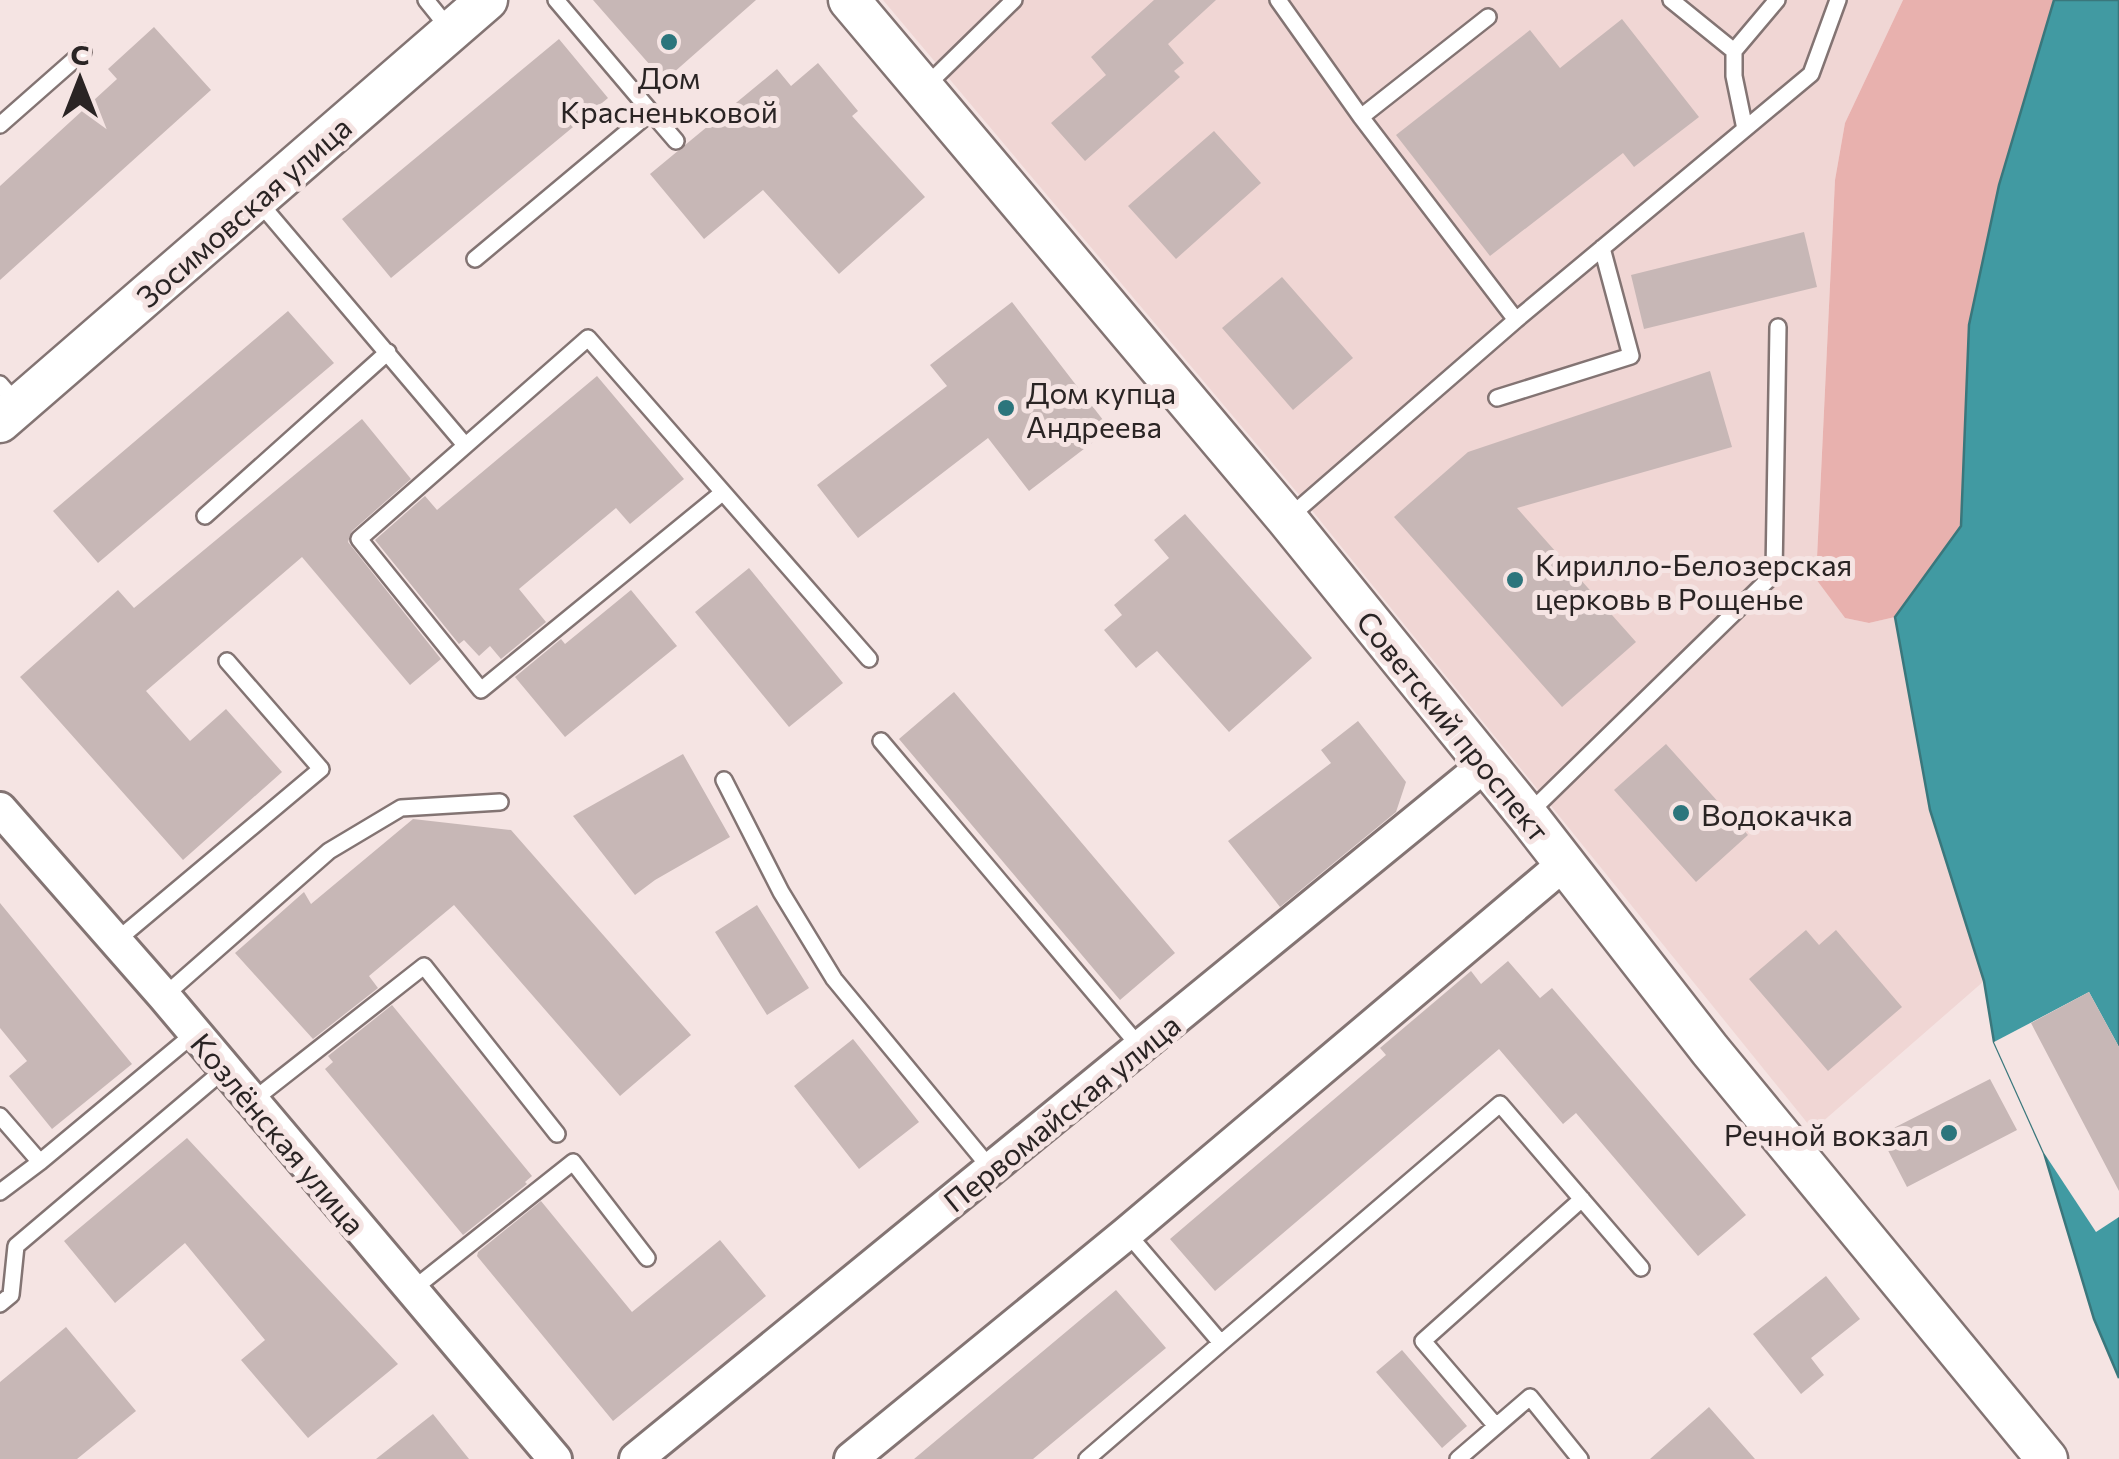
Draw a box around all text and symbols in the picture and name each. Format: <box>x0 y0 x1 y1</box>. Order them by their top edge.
north arrow <box>30 30 130 130</box>
marker: Дом Красненьковой <box>658 31 680 53</box>
text: С <box>70 37 90 71</box>
place label: Дом Красненьковой <box>560 58 778 129</box>
street label: Зосимовская улица <box>128 108 358 314</box>
place label: Дом купца Андреева <box>1026 373 1176 444</box>
marker: Дом купца Андреева <box>995 397 1017 419</box>
place label: Кирилло-Белозерская церковь в Рощенье <box>1535 545 1852 616</box>
marker: Кирилло-Белозерская церковь в Рощенье <box>1504 569 1526 591</box>
street label: Советский проспект <box>1350 602 1558 848</box>
place label: Водокачка <box>1701 795 1853 832</box>
marker: Водокачка <box>1670 802 1692 824</box>
street label: Первомайская улица <box>935 1005 1187 1219</box>
street label: Козлёнская улица <box>184 1025 374 1241</box>
place label: Речной вокзал <box>1724 1115 1929 1152</box>
marker: Речной вокзал <box>1938 1122 1960 1144</box>

